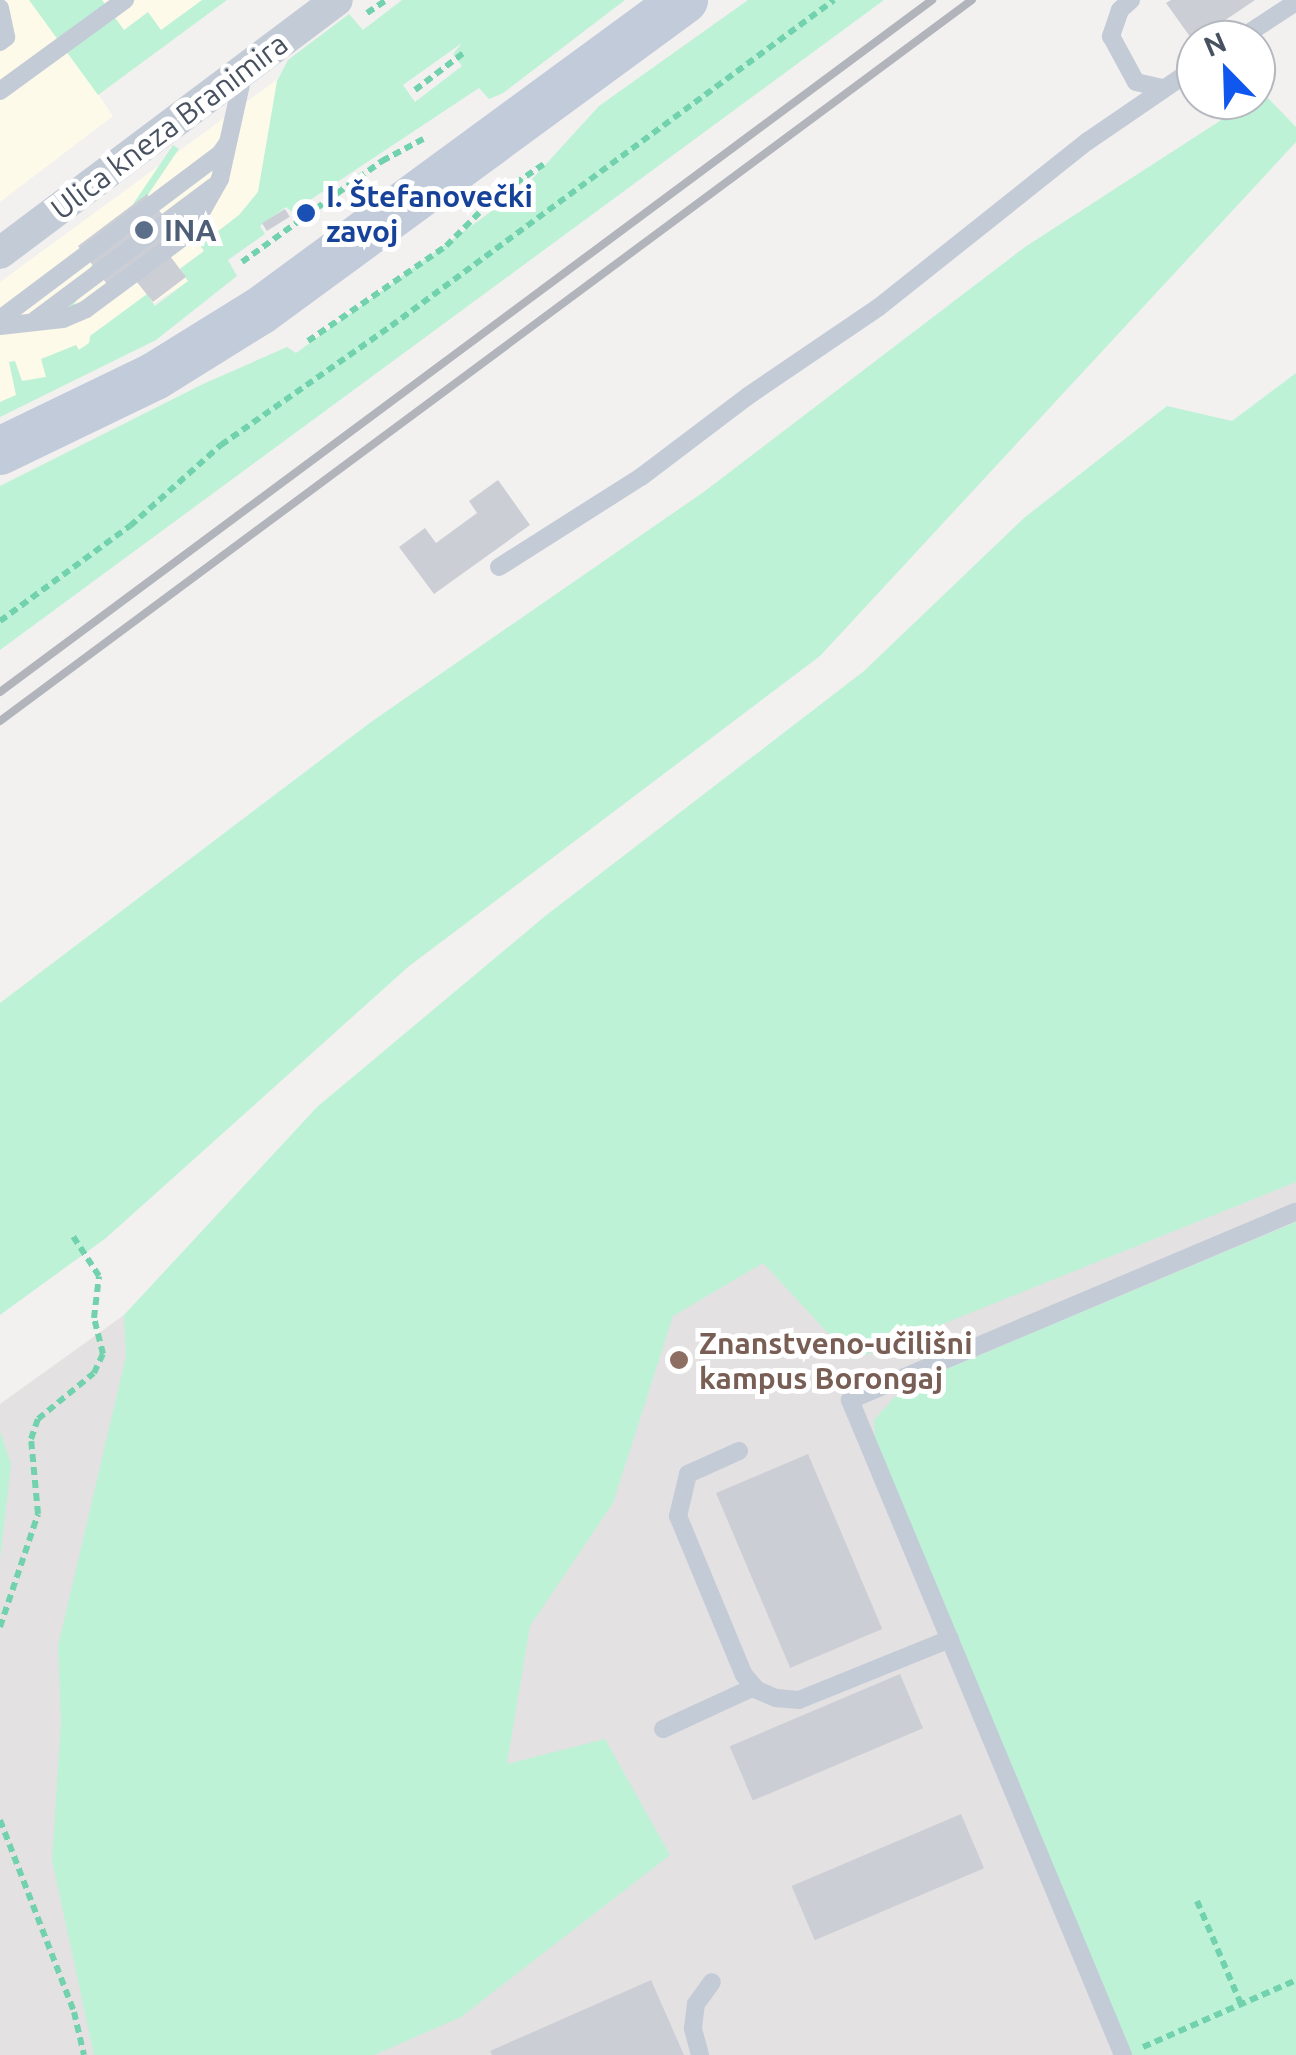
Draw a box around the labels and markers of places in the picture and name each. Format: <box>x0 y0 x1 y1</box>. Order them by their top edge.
place label: I. Štefanovečki zavoj <box>326 178 533 248</box>
marker: I. Štefanovečki zavoj <box>295 202 317 224</box>
place label: INA <box>164 212 216 248</box>
marker: INA <box>133 219 155 241</box>
place label: Znanstveno-učilišni kampus Borongaj <box>699 1325 972 1396</box>
marker: Znanstveno-učilišni kampus Borongaj <box>668 1349 690 1371</box>

